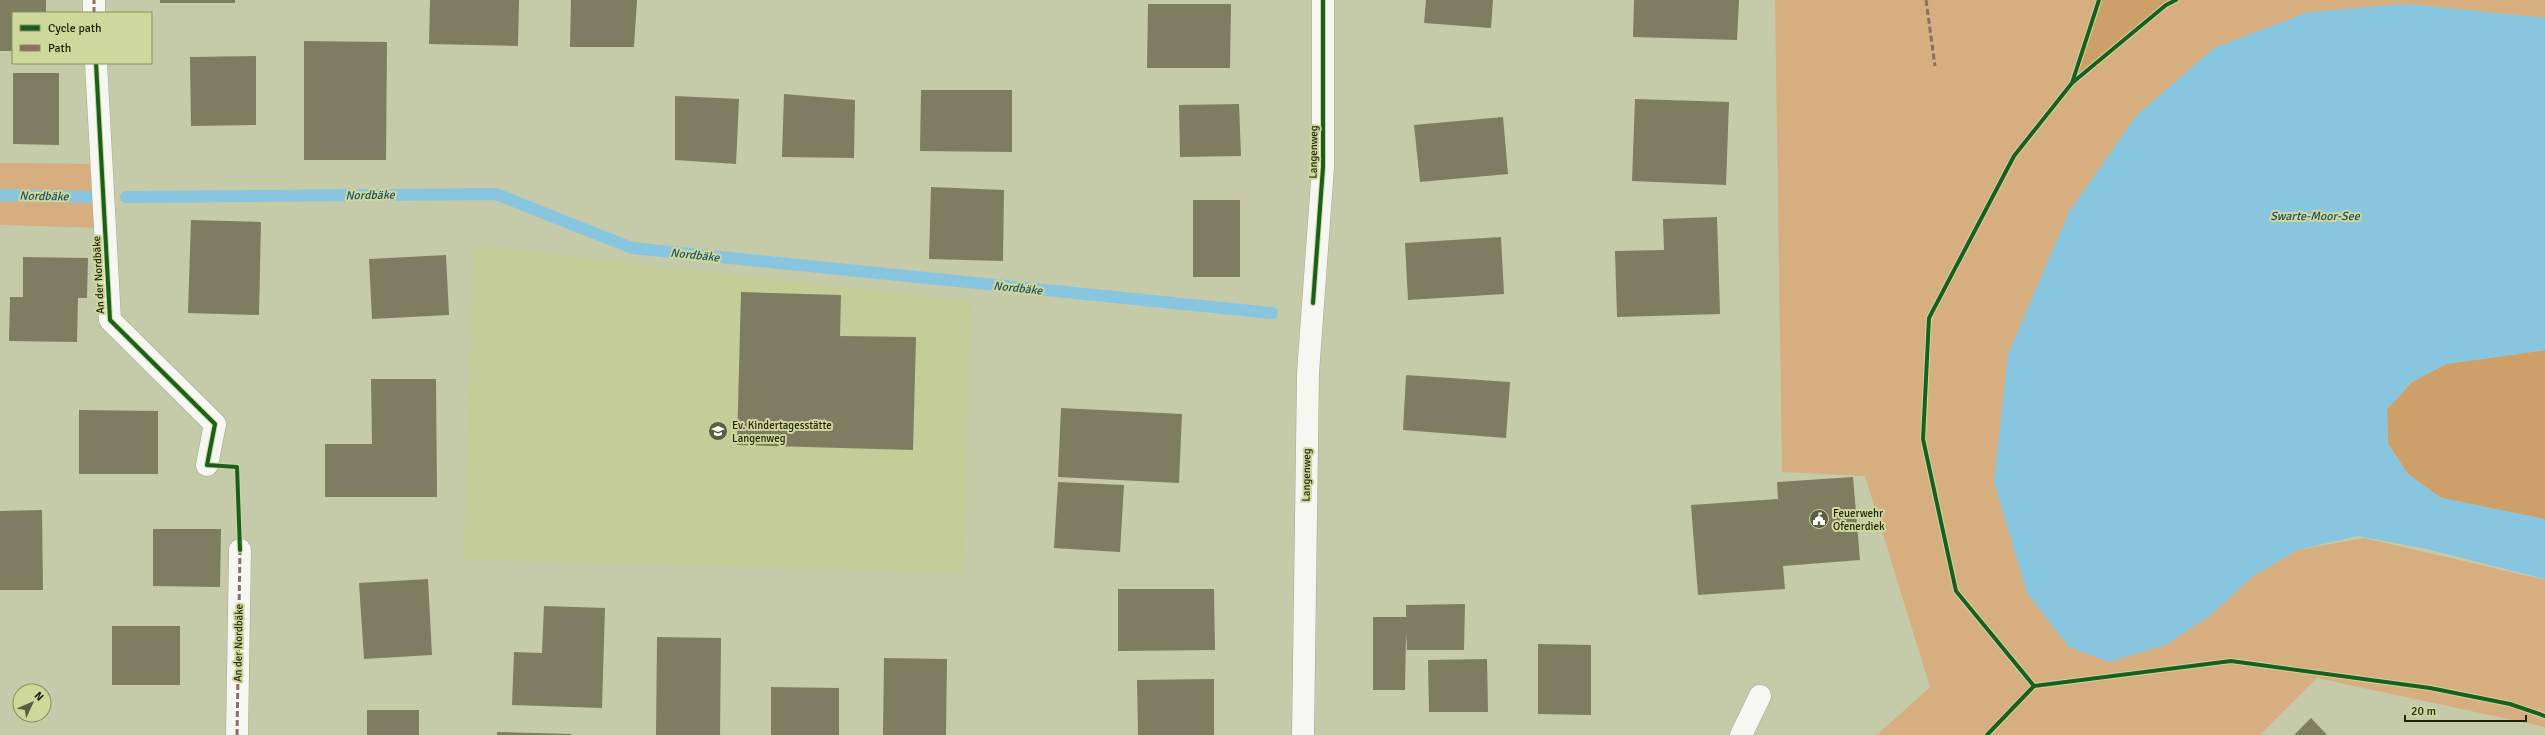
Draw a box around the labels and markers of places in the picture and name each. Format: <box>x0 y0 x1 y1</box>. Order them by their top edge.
place label: Ev. Kindertagesstätte Langenweg <box>732 419 832 445</box>
school or university icon: Ev. Kindertagesstätte Langenweg <box>707 420 729 442</box>
place label: Feuerwehr Ofenerdiek <box>1833 507 1885 533</box>
public building icon: Feuerwehr Ofenerdiek <box>1808 508 1830 530</box>

